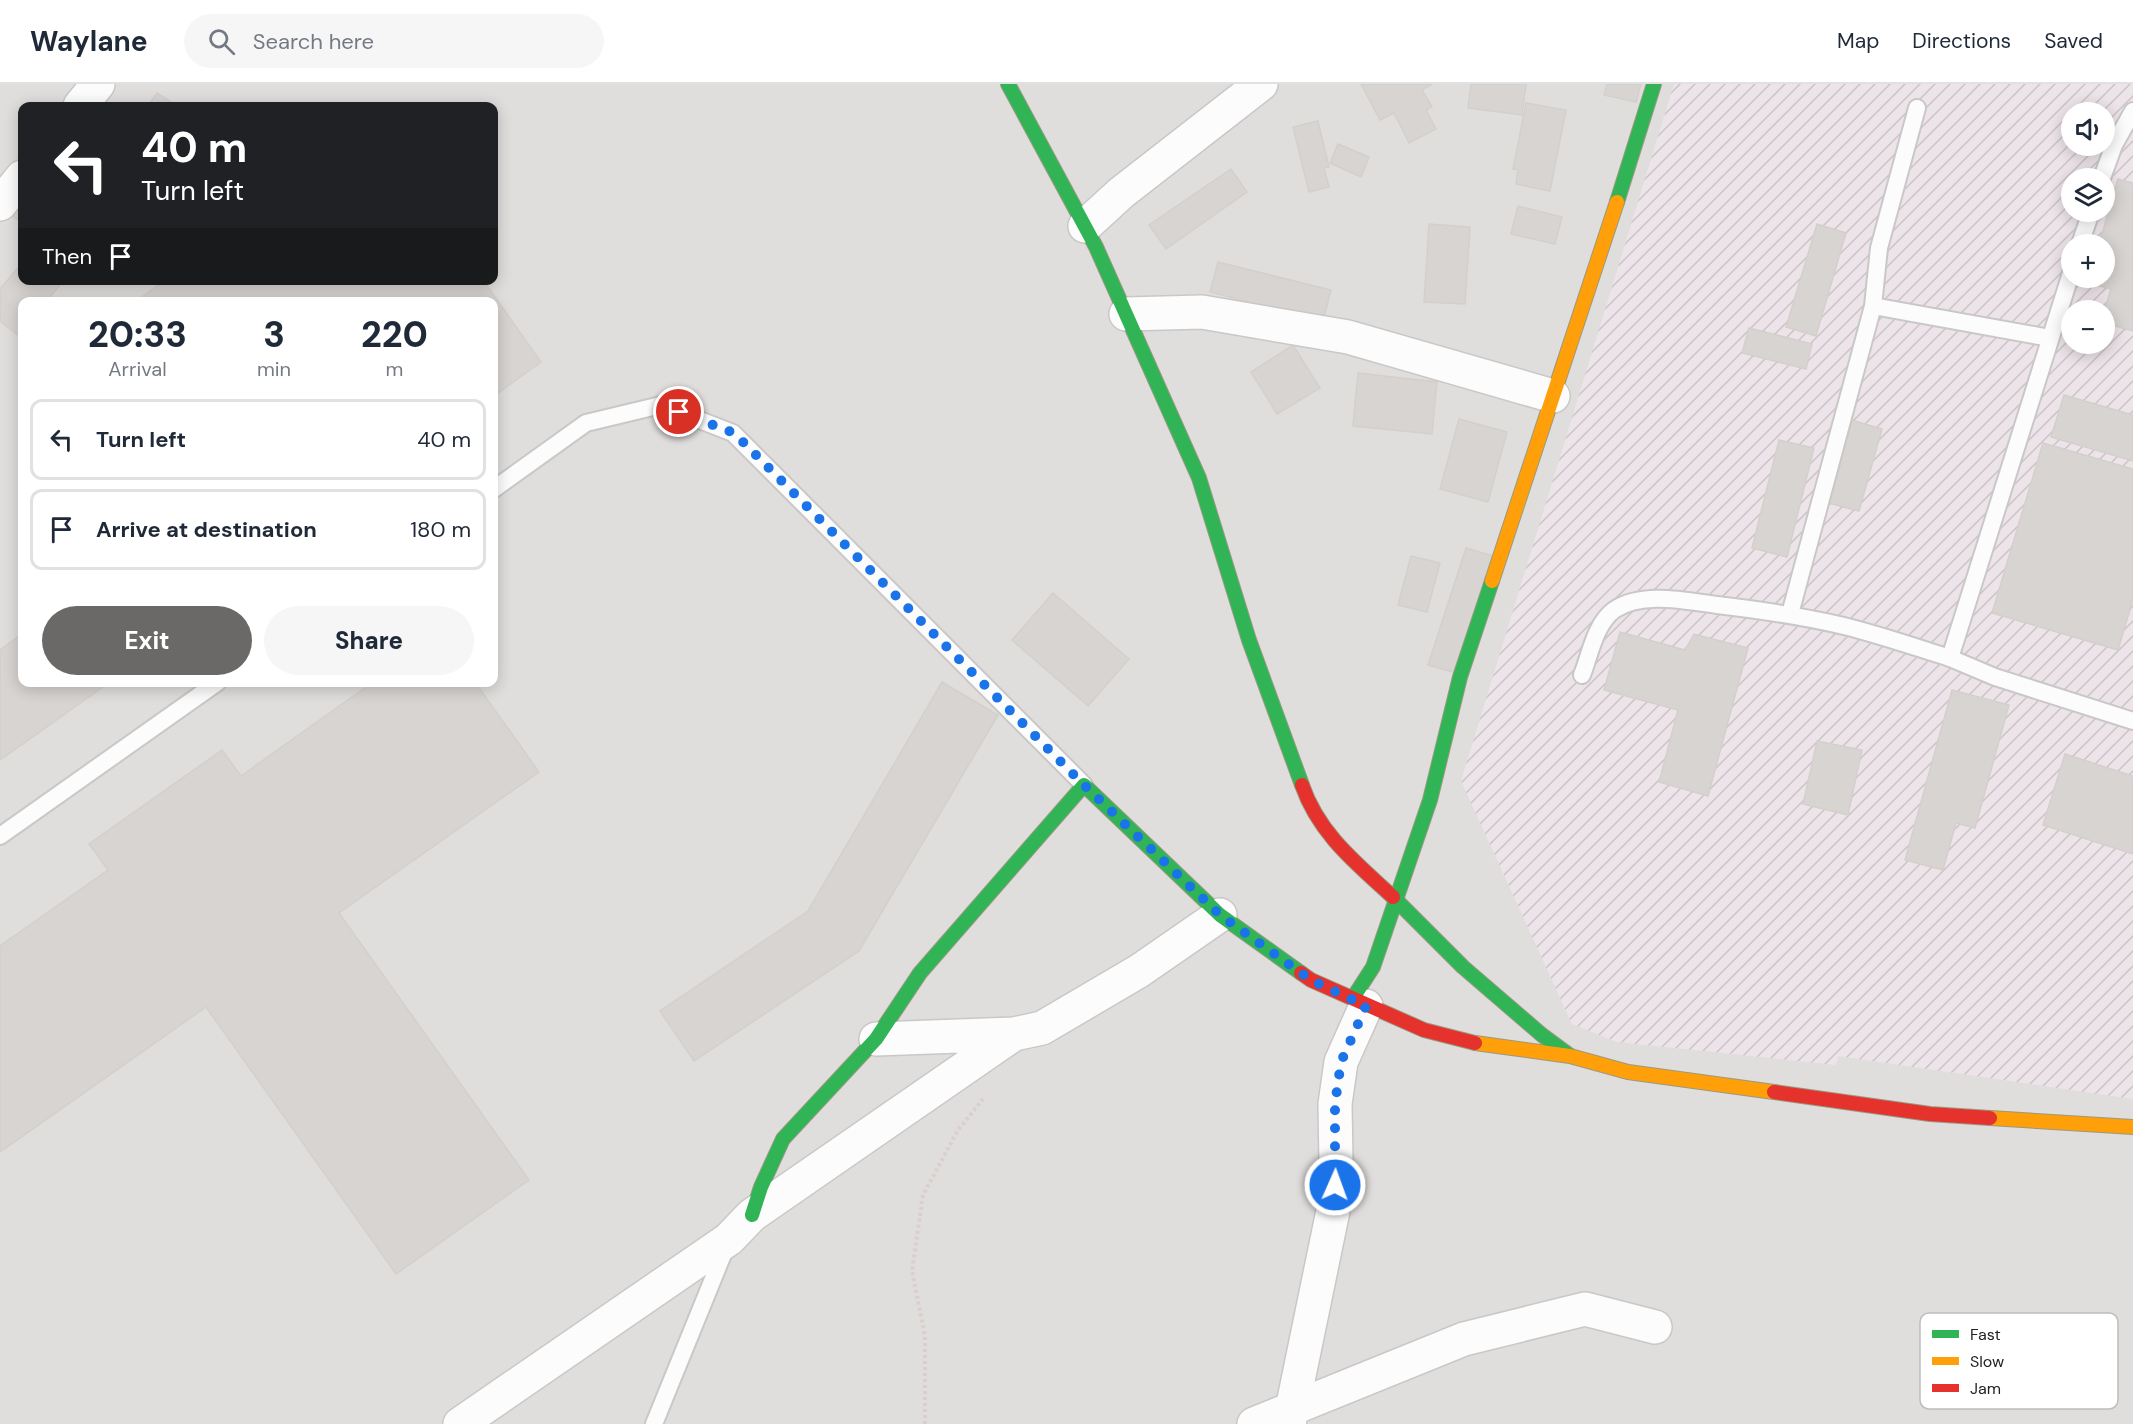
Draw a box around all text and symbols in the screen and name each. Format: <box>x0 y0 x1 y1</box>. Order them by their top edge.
search box <box>184 14 604 68</box>
text: Waylane <box>30 23 148 60</box>
icon: search <box>205 25 238 58</box>
text: Search here <box>253 27 374 56</box>
text: Map <box>1837 27 1879 55</box>
text: Directions <box>1912 27 2011 55</box>
text: Saved <box>2044 27 2103 55</box>
map controls <box>2061 102 2115 354</box>
button: sound <box>2061 102 2115 156</box>
text: 40 m <box>141 120 247 175</box>
icon: left <box>42 126 120 204</box>
button: layers <box>2061 168 2115 222</box>
text: Turn left <box>141 173 244 208</box>
button: + <box>2061 234 2115 288</box>
icon: arrive <box>104 240 137 273</box>
text: Then <box>42 242 92 271</box>
button: − <box>2061 300 2115 354</box>
text: 20:33 <box>88 311 187 358</box>
text: 3 <box>263 311 285 358</box>
text: 220 <box>361 311 428 358</box>
text: Arrival <box>108 356 167 382</box>
text: min <box>257 356 291 382</box>
text: m <box>386 356 403 382</box>
pin <box>653 386 704 437</box>
icon: arrive <box>662 395 695 428</box>
icon: left <box>45 423 78 456</box>
text: Turn left <box>96 425 186 454</box>
text: 40 m <box>417 425 471 454</box>
icon: arrive <box>45 513 78 546</box>
text: Arrive at destination <box>96 515 317 544</box>
text: 180 m <box>410 515 471 544</box>
button: Exit <box>42 606 252 675</box>
button: Share <box>264 606 474 675</box>
position arrow <box>1303 1153 1367 1217</box>
legend <box>1920 1313 2118 1409</box>
text: Fast <box>1970 1324 2001 1345</box>
text: Slow <box>1970 1351 2004 1372</box>
text: Jam <box>1970 1378 2001 1399</box>

